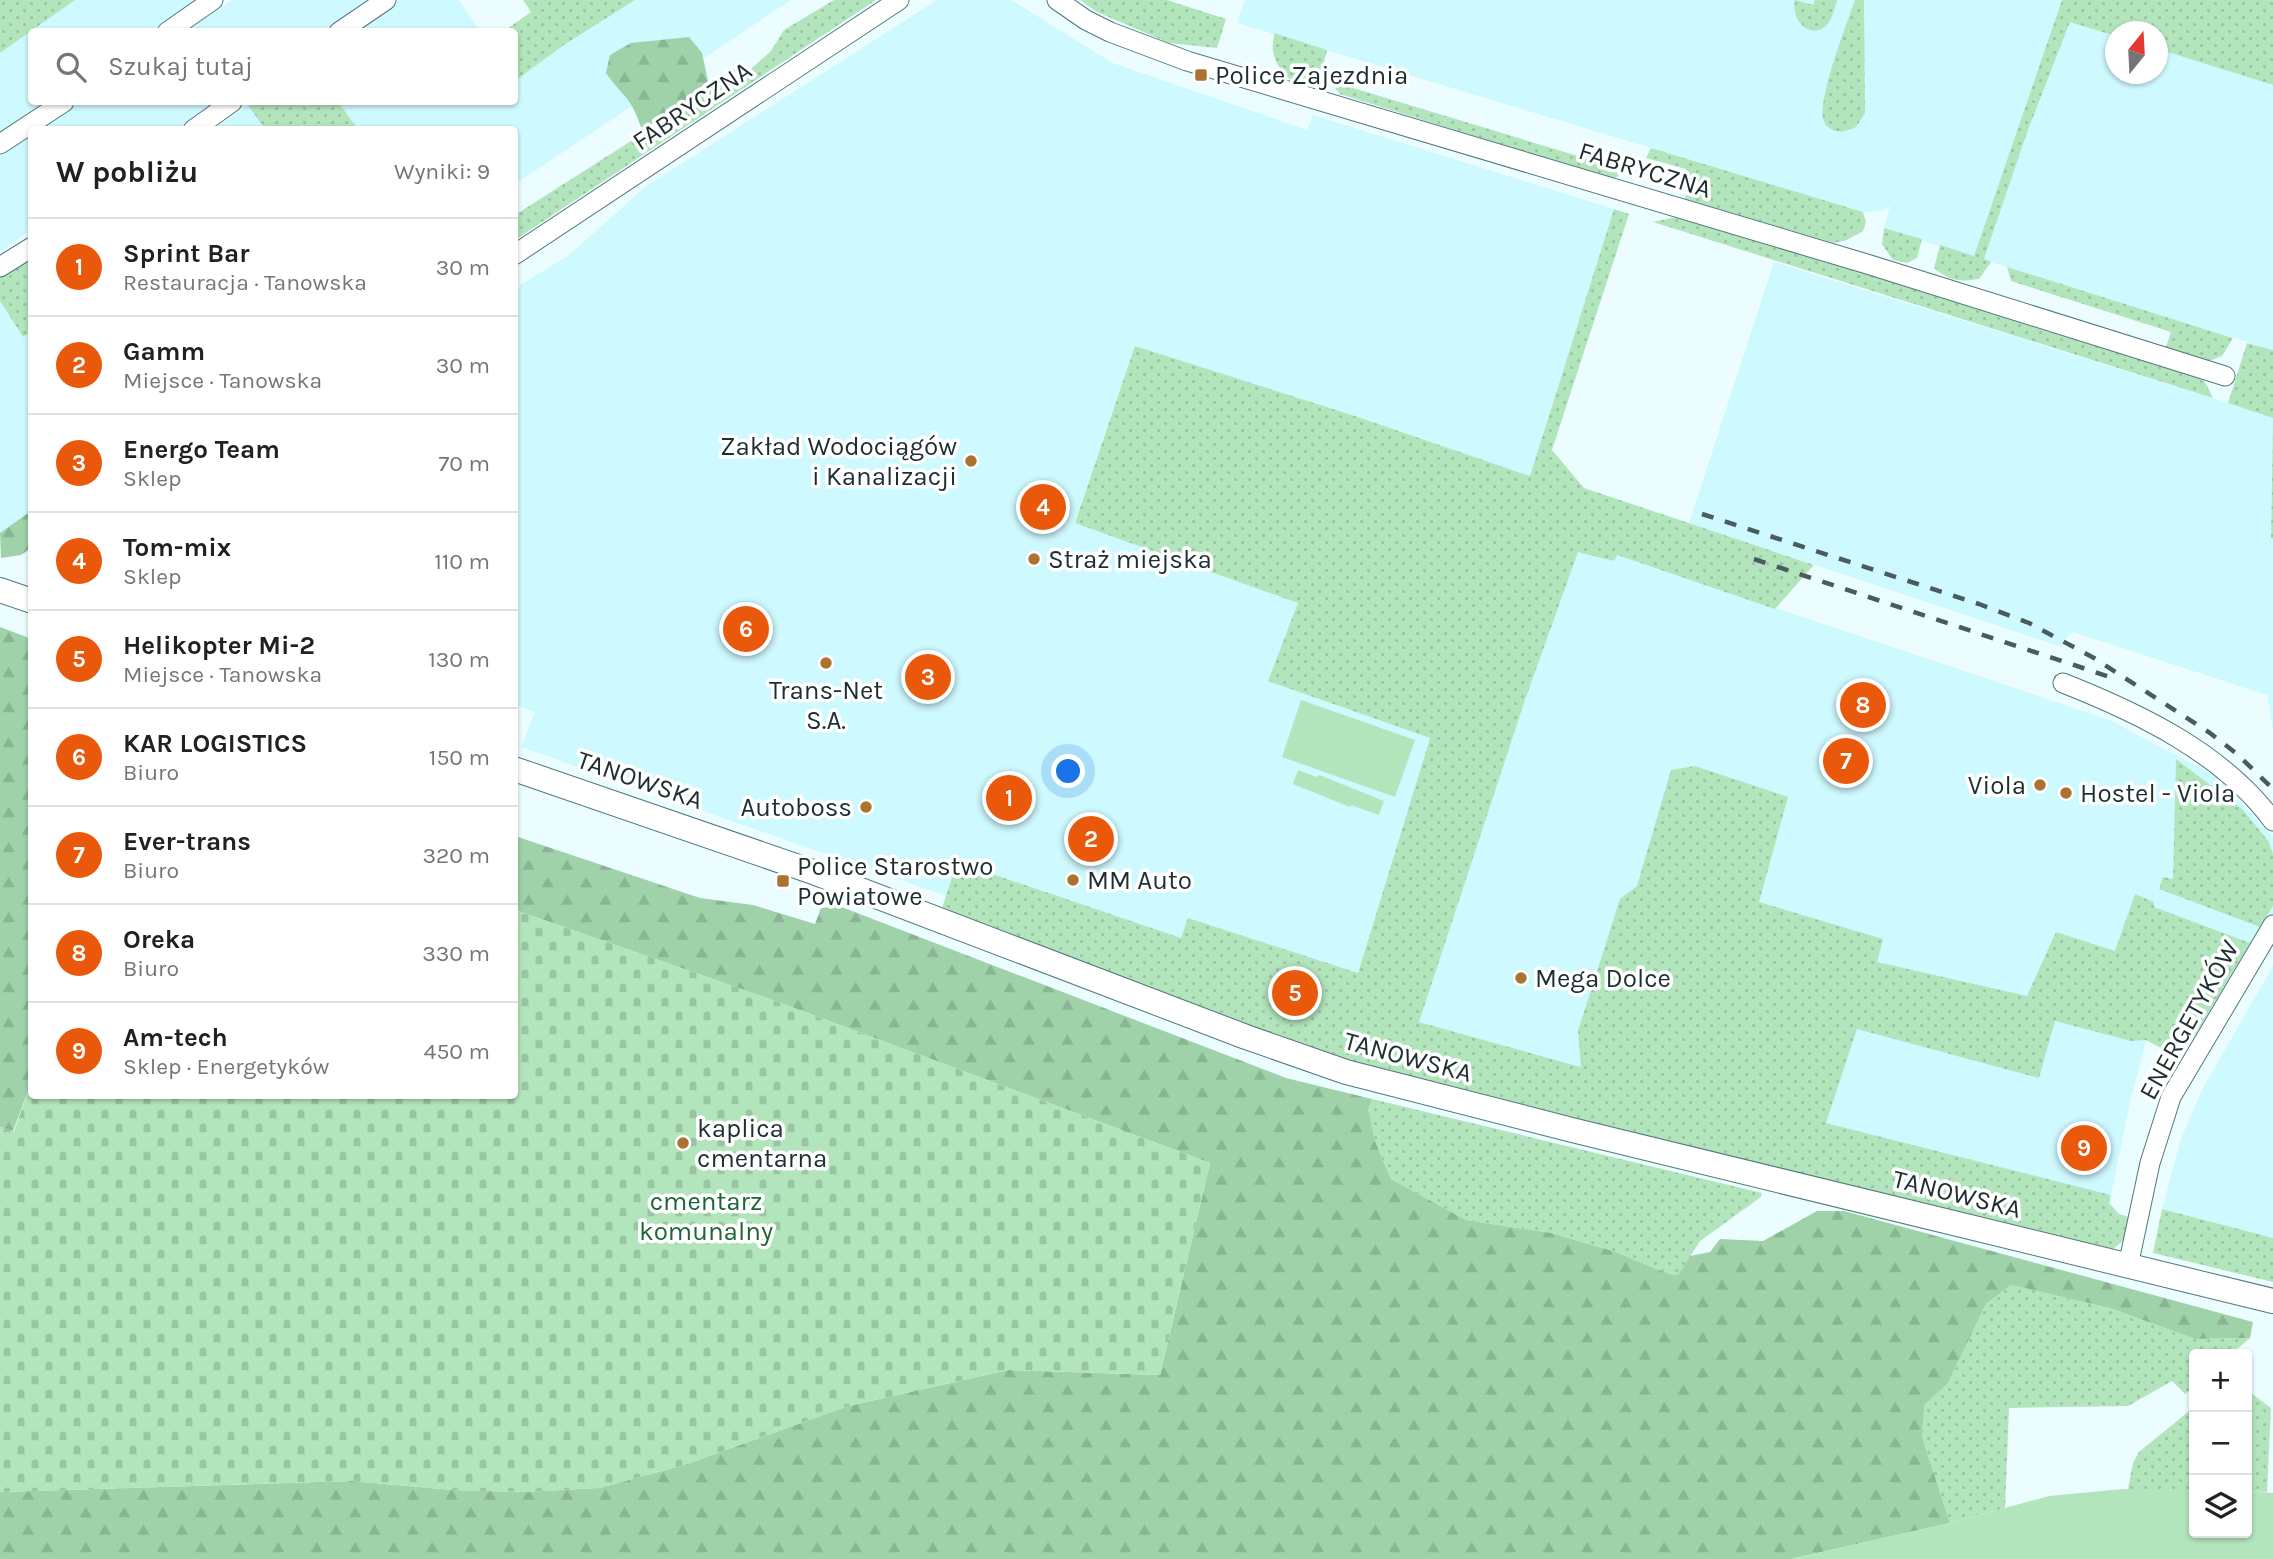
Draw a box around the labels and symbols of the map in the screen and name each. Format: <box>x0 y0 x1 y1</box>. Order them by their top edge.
north arrow <box>2105 21 2168 84</box>
street label: FABRYCZNA <box>627 55 758 157</box>
place label: Police Zajezdnia <box>1215 60 1408 91</box>
marker: Police Zajezdnia <box>1193 67 1209 83</box>
street label: FABRYCZNA <box>1575 135 1715 205</box>
place label: Zakład Wodociągów i Kanalizacji <box>720 431 957 492</box>
marker: Zakład Wodociągów i Kanalizacji <box>963 453 979 469</box>
pin: 4 <box>1020 481 1066 533</box>
place label: Straż miejska <box>1048 544 1212 575</box>
marker: Straż miejska <box>1026 551 1042 567</box>
pin: 6 <box>723 603 769 655</box>
pin: 3 <box>905 651 951 703</box>
marker: Trans-Net S.A. <box>818 655 834 671</box>
place label: Trans-Net S.A. <box>769 675 883 736</box>
pin: 8 <box>1840 679 1886 731</box>
pin: 7 <box>1823 735 1869 787</box>
street label: TANOWSKA <box>573 744 707 816</box>
your location <box>1051 754 1085 788</box>
place label: Viola <box>1968 770 2026 801</box>
pin: 1 <box>986 772 1032 824</box>
marker: Viola <box>2032 777 2048 793</box>
place label: Hostel - Viola <box>2080 778 2235 809</box>
marker: Hostel - Viola <box>2058 785 2074 801</box>
place label: Autoboss <box>740 792 852 823</box>
marker: Autoboss <box>858 799 874 815</box>
pin: 2 <box>1068 813 1114 865</box>
place label: Police Starostwo Powiatowe <box>797 851 993 912</box>
place label: MM Auto <box>1087 865 1192 896</box>
marker: MM Auto <box>1065 872 1081 888</box>
marker: Police Starostwo Powiatowe <box>775 873 791 889</box>
street label: ENERGETYKÓW <box>2132 934 2246 1105</box>
place label: Mega Dolce <box>1535 963 1671 994</box>
pin: 5 <box>1272 967 1318 1019</box>
marker: Mega Dolce <box>1513 970 1529 986</box>
street label: TANOWSKA <box>1341 1025 1475 1089</box>
place label: kaplica cmentarna <box>697 1113 827 1174</box>
pin: 9 <box>2061 1122 2107 1174</box>
marker: kaplica cmentarna <box>675 1135 691 1151</box>
street label: TANOWSKA <box>1890 1163 2024 1225</box>
park label: cmentarz komunalny <box>639 1186 773 1247</box>

